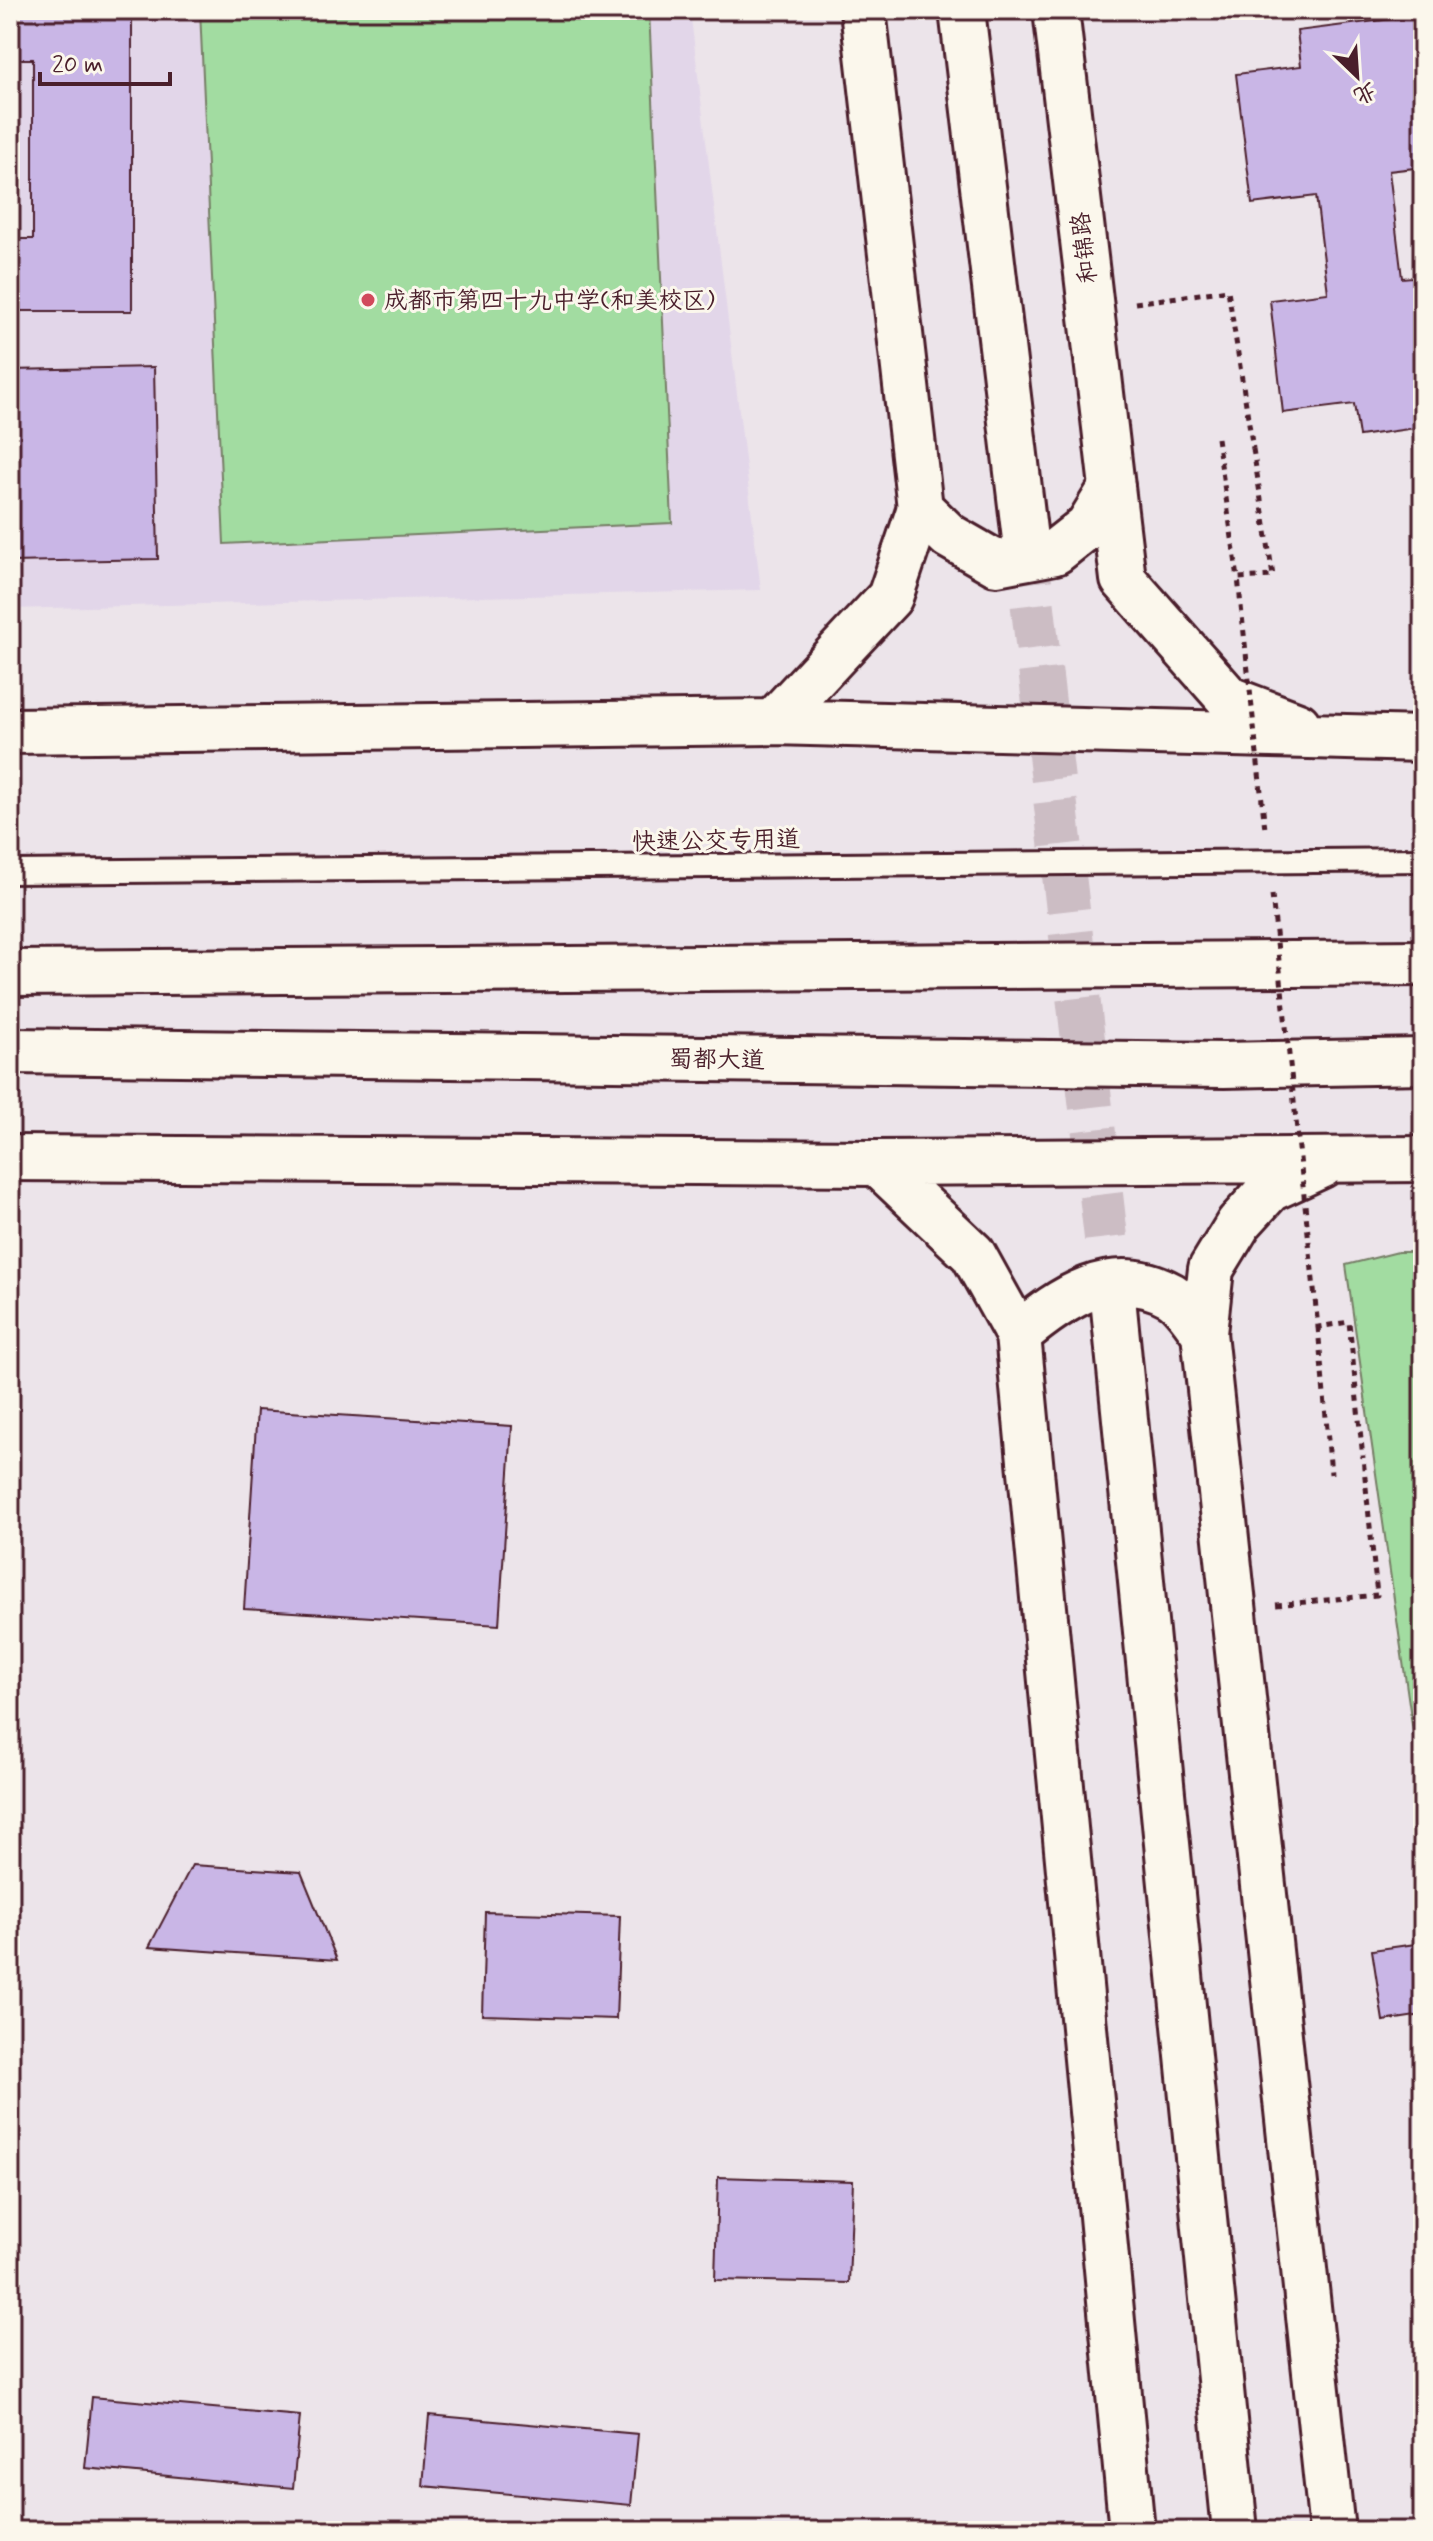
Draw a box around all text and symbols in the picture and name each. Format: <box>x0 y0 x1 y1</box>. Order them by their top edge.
scale bar <box>40 36 170 86</box>
north arrow <box>1317 36 1397 116</box>
text: 20 m <box>52 50 103 81</box>
text: 北 <box>1349 75 1381 110</box>
street label: 和锦路 <box>1066 210 1105 285</box>
place label: 成都市第四十九中学(和美校区) <box>384 286 715 317</box>
marker: 成都市第四十九中学(和美校区) <box>359 291 377 309</box>
street label: 快速公交专用道 <box>632 825 800 858</box>
street label: 蜀都大道 <box>669 1044 765 1077</box>

